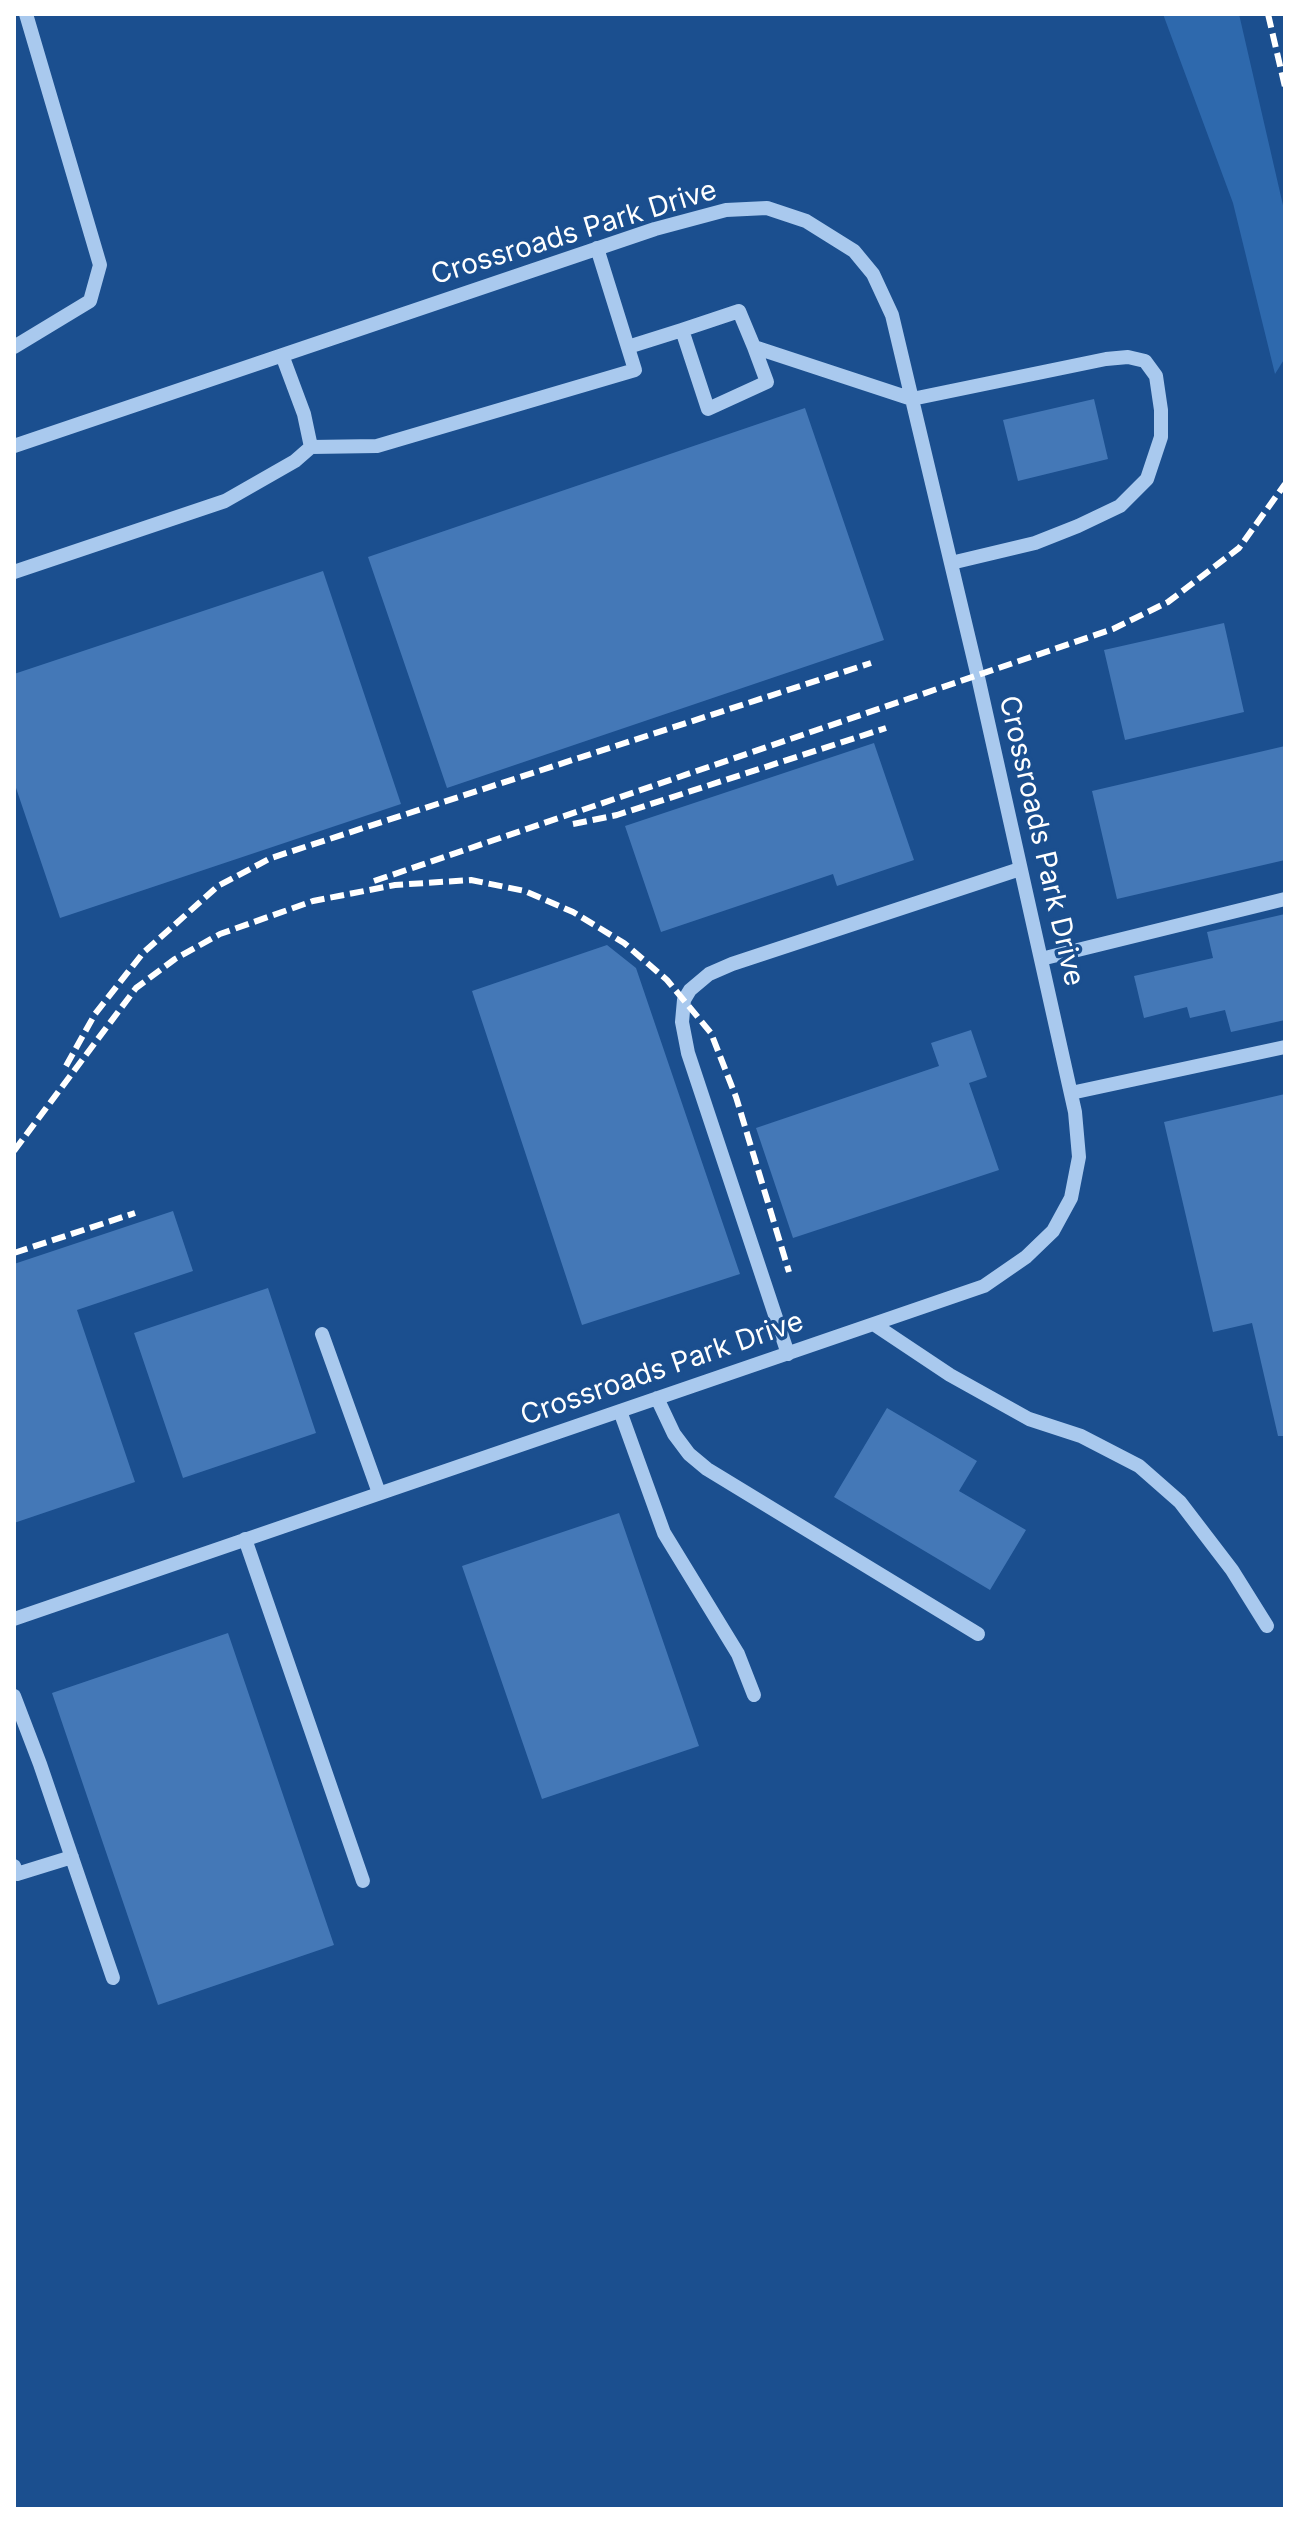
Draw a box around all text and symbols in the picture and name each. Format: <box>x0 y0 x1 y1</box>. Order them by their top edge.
street label: Crossroads Park Drive <box>427 174 721 292</box>
street label: Crossroads Park Drive <box>991 693 1091 989</box>
street label: Crossroads Park Drive <box>516 1305 808 1433</box>

